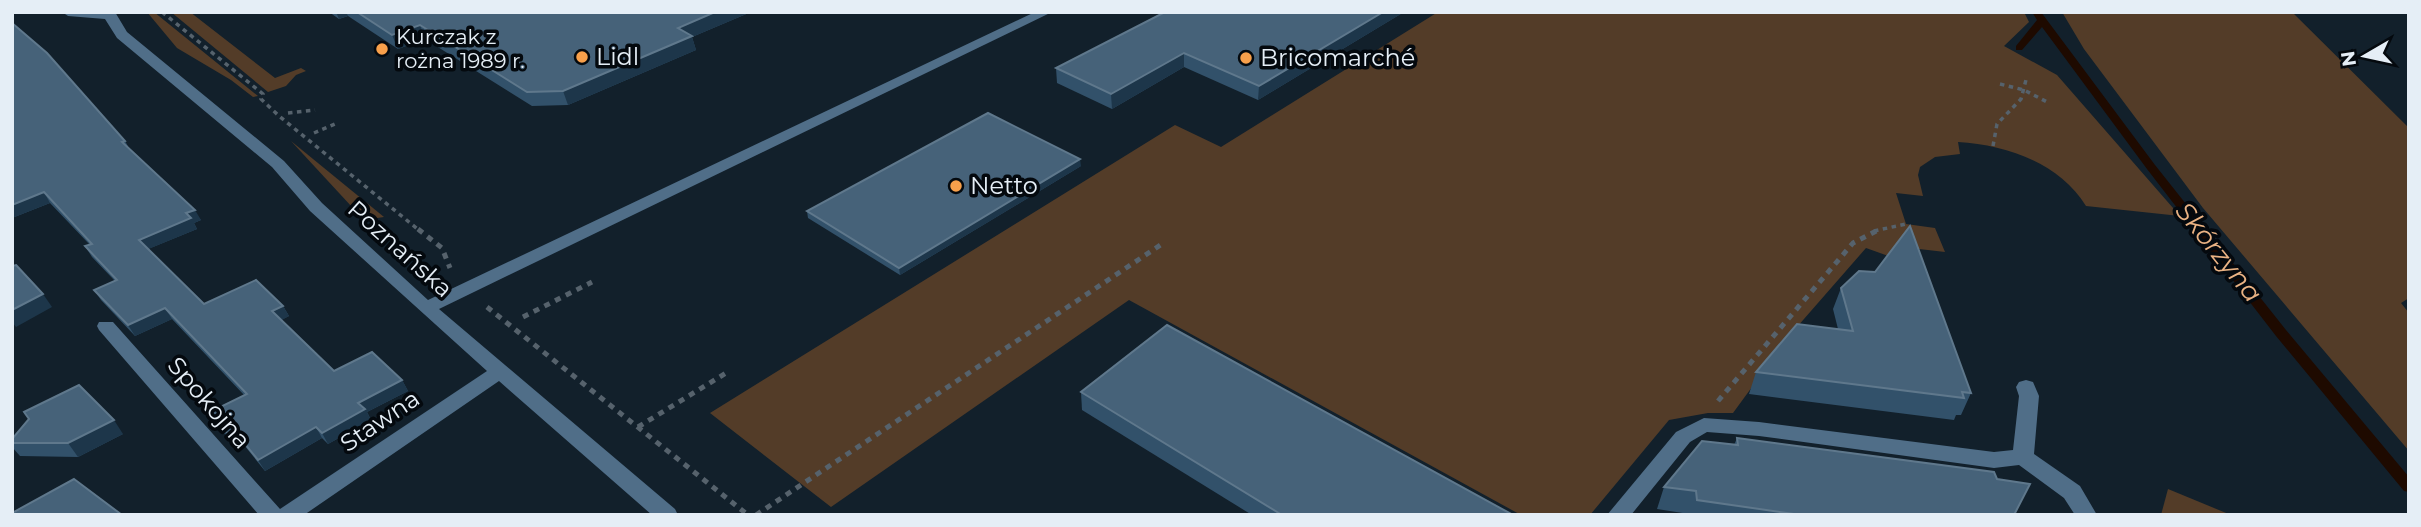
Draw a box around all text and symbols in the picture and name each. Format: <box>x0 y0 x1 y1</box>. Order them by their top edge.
north arrow <box>2330 21 2400 91</box>
place label: Kurczak z rożna 1989 r. <box>396 24 525 73</box>
marker: Kurczak z rożna 1989 r. <box>374 41 390 57</box>
place label: Lidl <box>596 42 639 71</box>
place label: Bricomarché <box>1260 43 1415 72</box>
marker: Lidl <box>574 49 590 65</box>
text: N <box>2336 49 2361 68</box>
marker: Bricomarché <box>1238 50 1254 66</box>
place label: Netto <box>970 171 1038 200</box>
marker: Netto <box>948 178 964 194</box>
street label: Poznańska <box>342 194 459 303</box>
water label: Skórzyna <box>2169 195 2269 309</box>
street label: Spokojna <box>162 351 257 454</box>
street label: Stawna <box>335 384 425 458</box>

